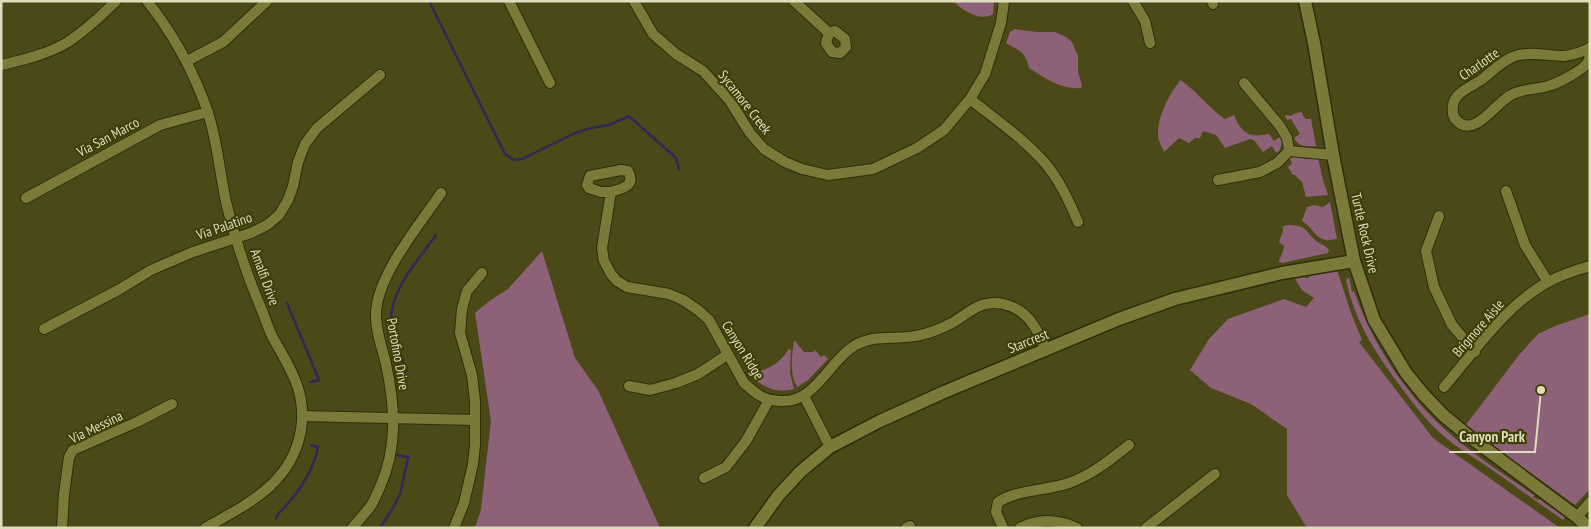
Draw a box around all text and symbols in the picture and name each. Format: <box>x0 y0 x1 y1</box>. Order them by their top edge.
street label: Charlotte <box>1456 44 1503 84</box>
street label: Sycamore Creek <box>714 66 776 138</box>
street label: Via San Marco <box>73 113 142 161</box>
street label: Turtle Rock Drive <box>1347 191 1383 275</box>
street label: Via Palatino <box>193 208 254 244</box>
street label: Amalfi Drive <box>246 246 284 308</box>
street label: Brigmore Aisle <box>1448 295 1508 360</box>
street label: Portofino Drive <box>383 317 413 392</box>
street label: Canyon Ridge <box>718 317 768 383</box>
street label: Starcrest <box>1005 325 1051 357</box>
street label: Via Messina <box>66 406 126 448</box>
callout: Canyon Park <box>1449 422 1535 452</box>
text: Canyon Park <box>1459 427 1526 446</box>

